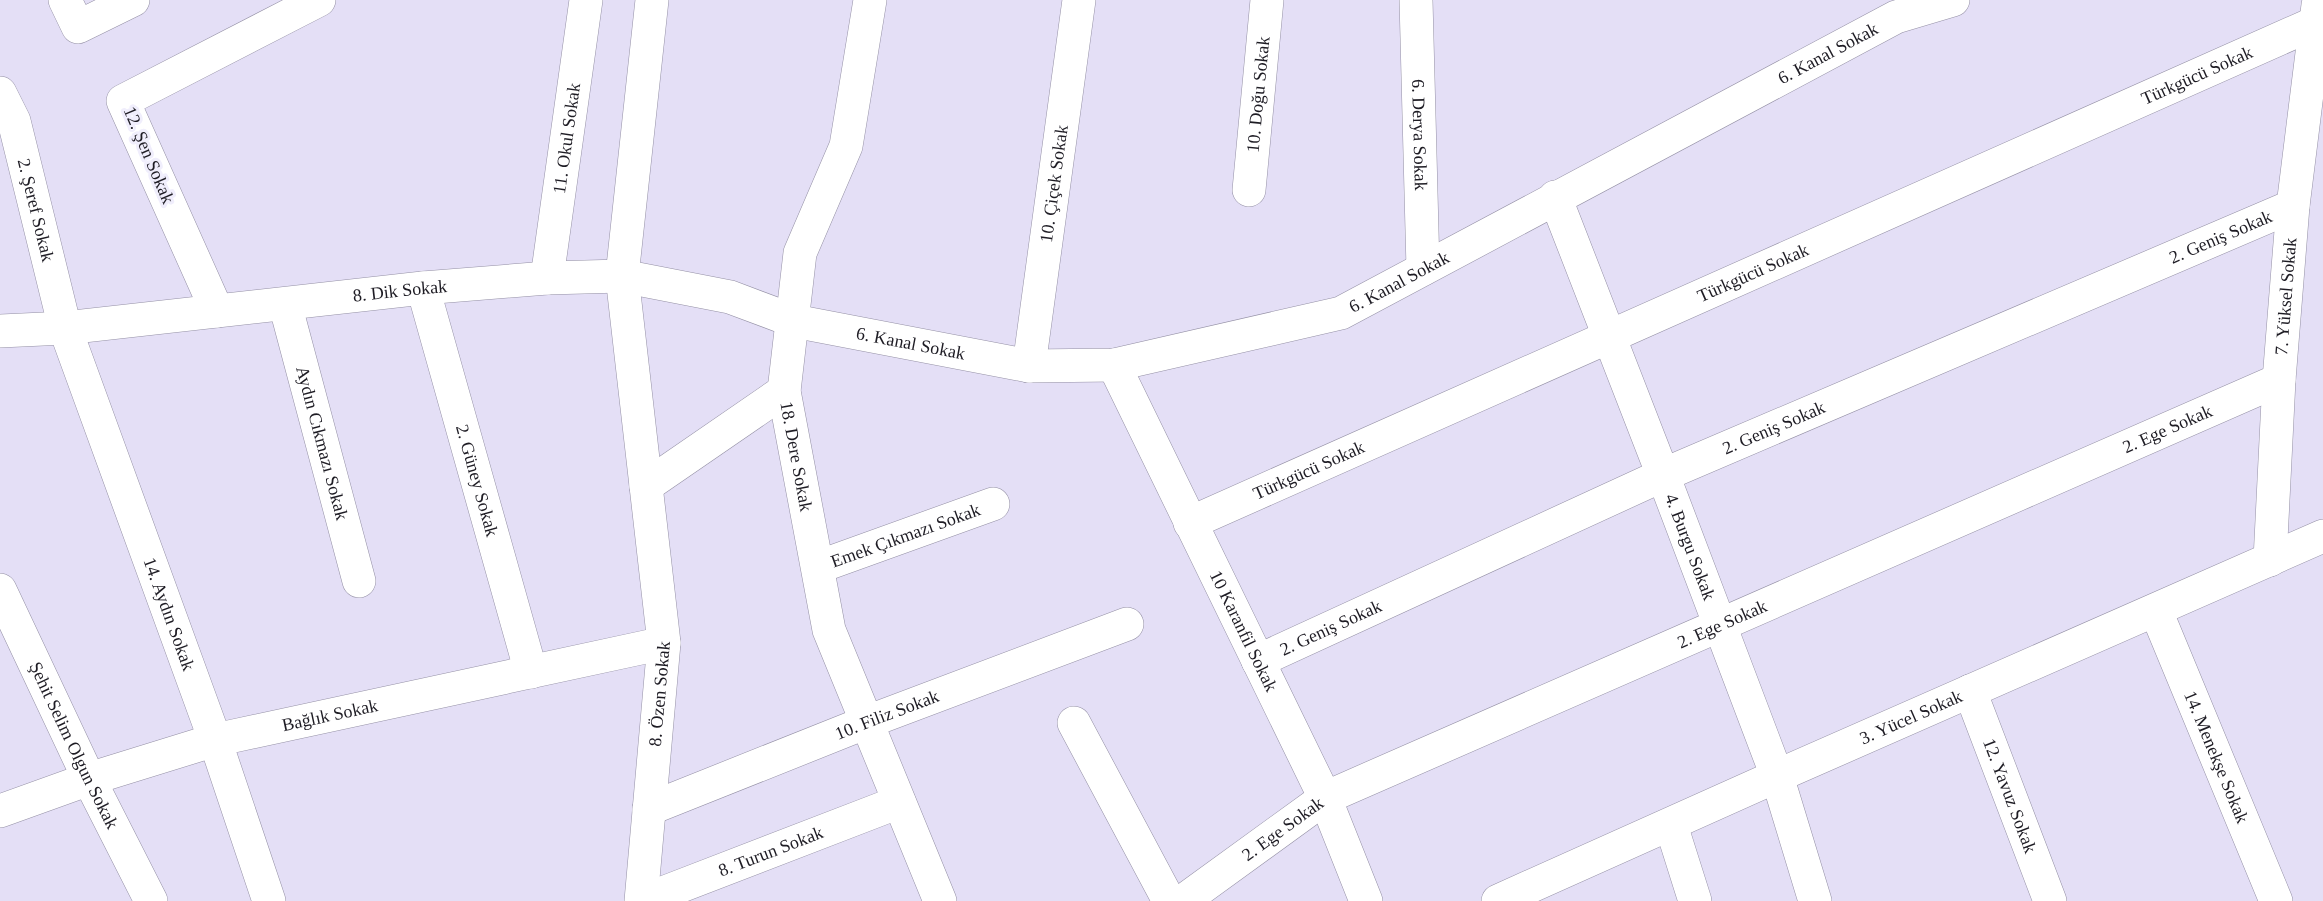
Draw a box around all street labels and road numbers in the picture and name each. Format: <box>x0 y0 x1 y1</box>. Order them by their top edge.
street label: 6. Kanal Sokak <box>1774 19 1881 88</box>
street label: 10. Doğu Sokak <box>1243 35 1274 153</box>
street label: Türkgücü Sokak <box>2138 42 2256 109</box>
street label: 6. Derya Sokak <box>1408 79 1431 191</box>
street label: 11. Okul Sokak <box>549 82 584 195</box>
street label: 12. Şen Sokak <box>120 103 178 207</box>
street label: 10. Çiçek Sokak <box>1036 124 1072 244</box>
street label: 2. Şeref Sokak <box>14 156 58 264</box>
street label: 2. Geniş Sokak <box>2166 206 2275 268</box>
street label: 7. Yüksel Sokak <box>2271 237 2300 356</box>
street label: Türkgücü Sokak <box>1694 239 1812 306</box>
street label: 6. Kanal Sokak <box>1346 247 1452 317</box>
street label: 8. Dik Sokak <box>352 276 448 306</box>
street label: 6. Kanal Sokak <box>855 323 967 364</box>
street label: Aydın Cıkmazı Sokak <box>292 364 352 522</box>
street label: 2. Geniş Sokak <box>1719 397 1828 458</box>
street label: 18. Dere Sokak <box>776 400 816 513</box>
street label: 2. Ege Sokak <box>2120 401 2215 457</box>
street label: 2. Güney Sokak <box>452 422 502 539</box>
street label: Türkgücü Sokak <box>1250 437 1367 504</box>
street label: 4. Burgu Sokak <box>1661 491 1719 603</box>
street label: Emek Çıkmazı Sokak <box>828 499 983 572</box>
street label: 14. Aydın Sokak <box>139 555 199 673</box>
street label: 10 Karanfil Sokak <box>1206 567 1282 695</box>
street label: 2. Geniş Sokak <box>1277 596 1385 660</box>
street label: 2. Ege Sokak <box>1674 596 1770 652</box>
street label: 8. Özen Sokak <box>645 640 674 747</box>
street label: Şehit Selim Olgun Sokak <box>25 659 123 832</box>
street label: 10. Filiz Sokak <box>832 686 942 744</box>
street label: 3. Yücel Sokak <box>1857 686 1965 748</box>
street label: 14. Menekşe Sokak <box>2180 688 2253 826</box>
street label: Bağlık Sokak <box>280 695 380 735</box>
street label: 12. Yavuz Sokak <box>1979 736 2041 856</box>
street label: 2. Ege Sokak <box>1238 793 1327 865</box>
street label: 8. Turun Sokak <box>716 822 826 881</box>

